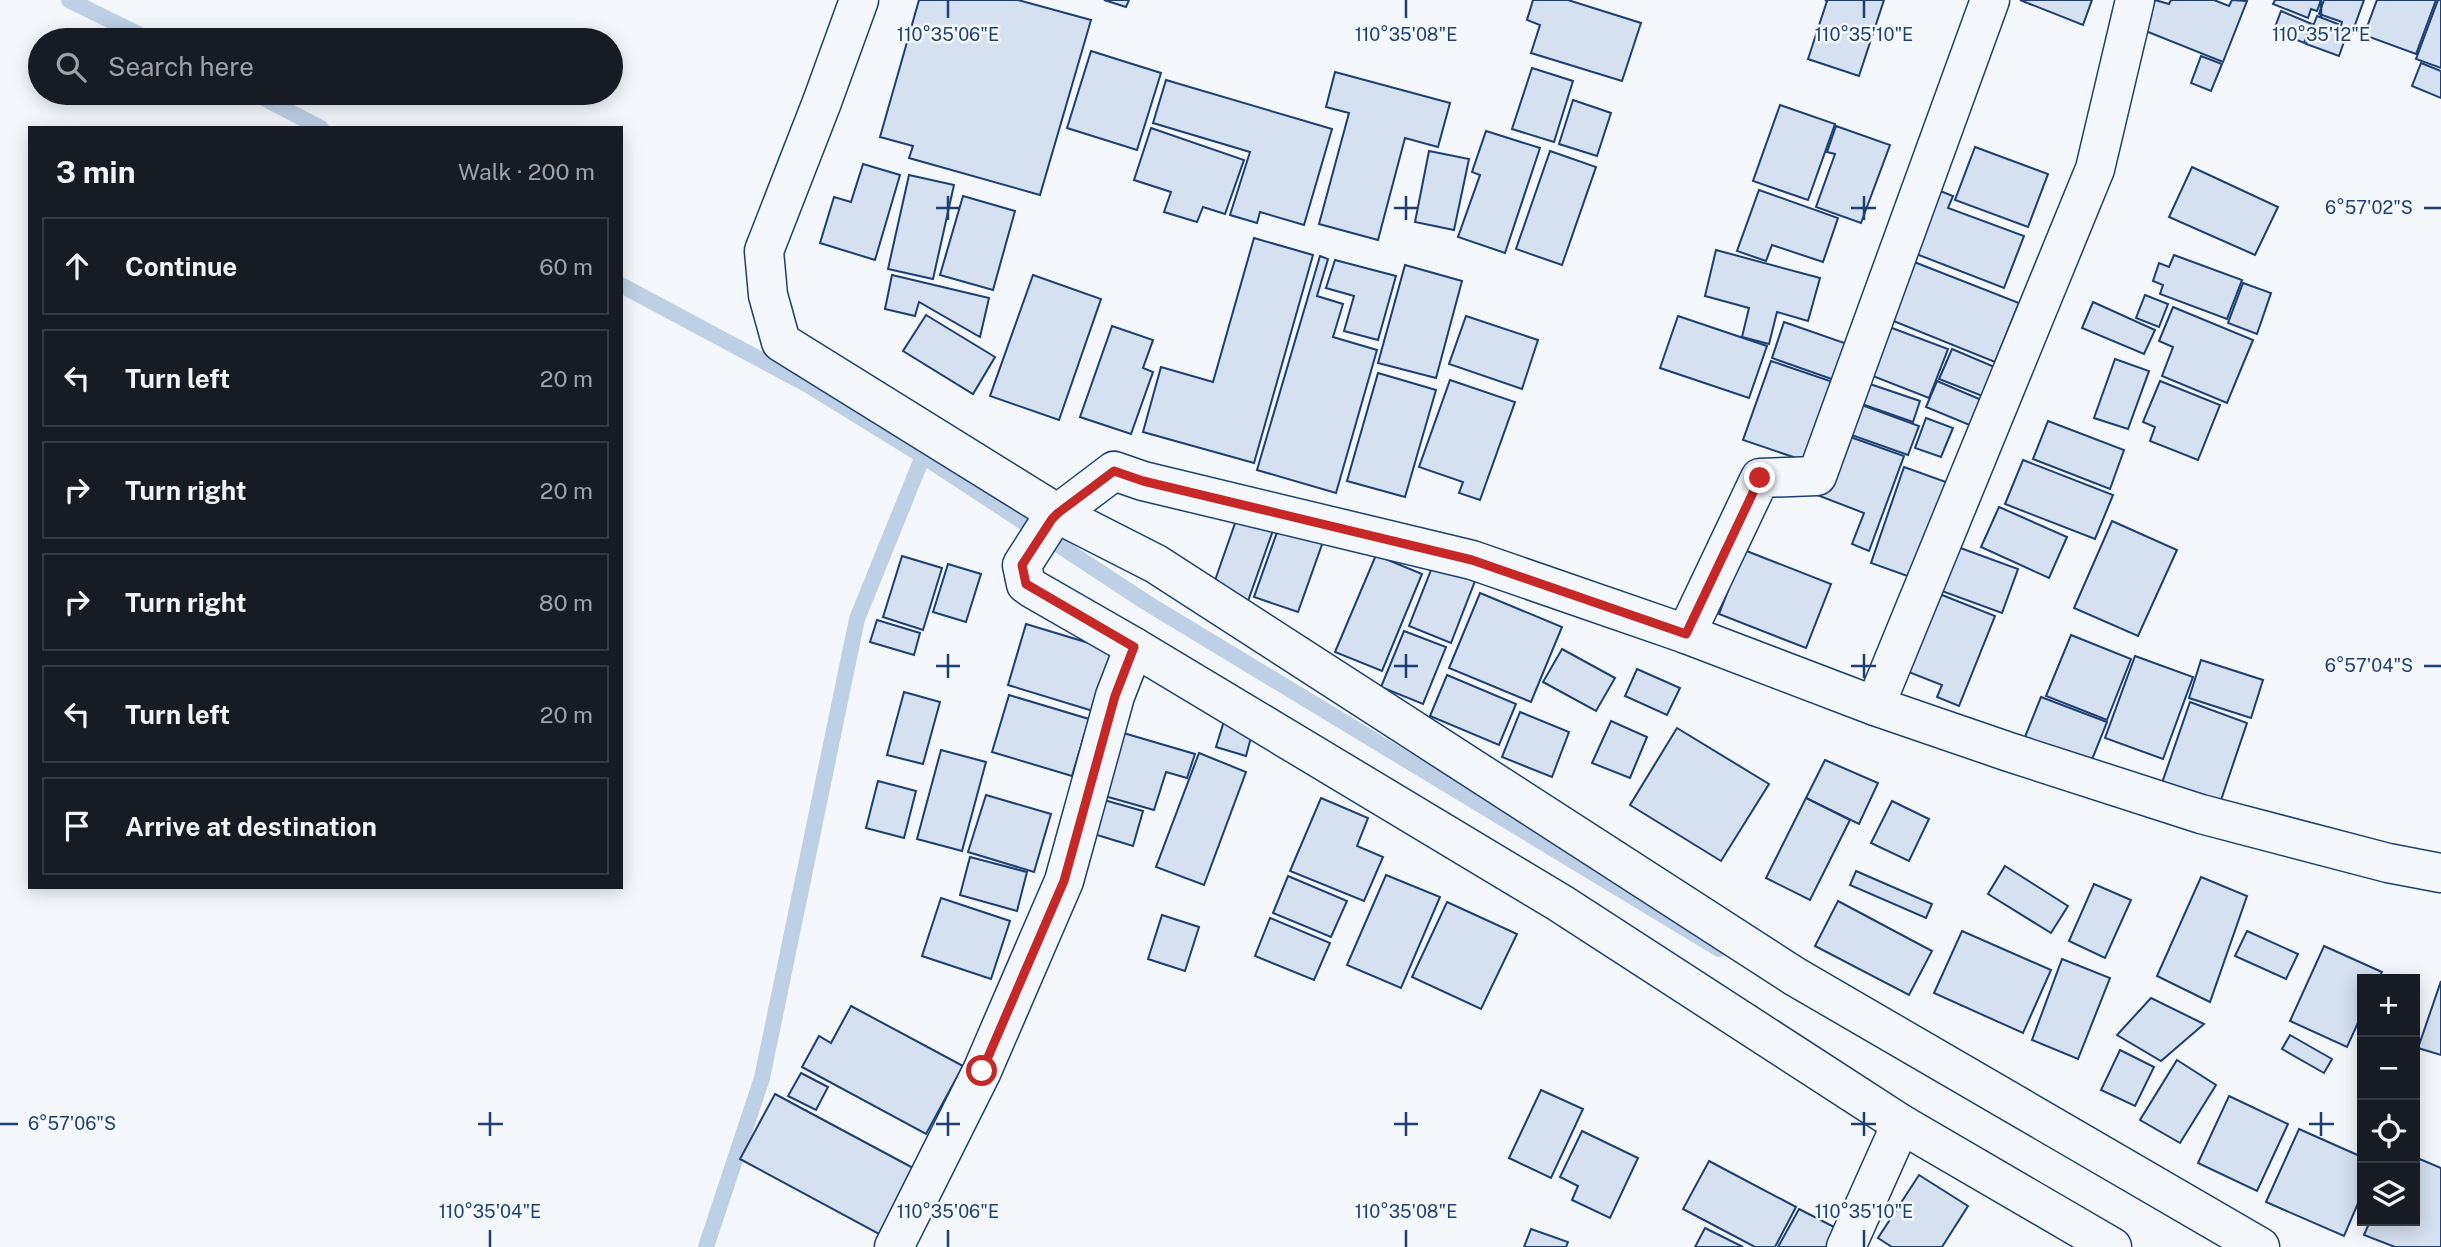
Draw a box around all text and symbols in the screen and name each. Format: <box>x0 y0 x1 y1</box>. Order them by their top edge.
text: 110°35'06"E <box>897 24 999 45</box>
text: 110°35'08"E <box>1355 24 1457 45</box>
text: 110°35'10"E <box>1815 24 1913 45</box>
text: 110°35'12"E <box>2272 24 2370 45</box>
search box <box>28 28 623 105</box>
icon: search <box>52 48 90 86</box>
text: Search here <box>108 51 254 82</box>
text: 3 min <box>56 154 135 190</box>
text: Walk · 200 m <box>458 158 595 185</box>
text: 6°57'02"S <box>2325 197 2413 218</box>
icon: ahead <box>58 247 96 285</box>
text: Continue <box>125 251 237 282</box>
text: 60 m <box>539 253 593 280</box>
icon: left <box>58 359 96 397</box>
text: Turn left <box>125 363 230 394</box>
text: 20 m <box>540 365 593 392</box>
route end <box>1744 462 1775 493</box>
icon: right <box>58 471 96 509</box>
text: Turn right <box>125 475 247 506</box>
text: 20 m <box>540 477 593 504</box>
icon: right <box>58 583 96 621</box>
text: Turn right <box>125 587 247 618</box>
text: 80 m <box>539 589 593 616</box>
text: 6°57'04"S <box>2325 655 2413 676</box>
icon: left <box>58 695 96 733</box>
text: Turn left <box>125 699 230 730</box>
text: 20 m <box>540 701 593 728</box>
icon: arrive <box>58 807 96 845</box>
text: Arrive at destination <box>125 811 377 842</box>
map controls <box>2357 974 2420 1226</box>
button: + <box>2357 974 2420 1037</box>
button: − <box>2357 1037 2420 1100</box>
route start <box>966 1055 997 1086</box>
button: locate <box>2357 1100 2420 1163</box>
text: 6°57'06"S <box>28 1113 116 1134</box>
button: layers <box>2357 1163 2420 1226</box>
text: 110°35'04"E <box>439 1201 541 1222</box>
text: 110°35'06"E <box>897 1201 999 1222</box>
text: 110°35'08"E <box>1355 1201 1457 1222</box>
text: 110°35'10"E <box>1815 1201 1913 1222</box>

